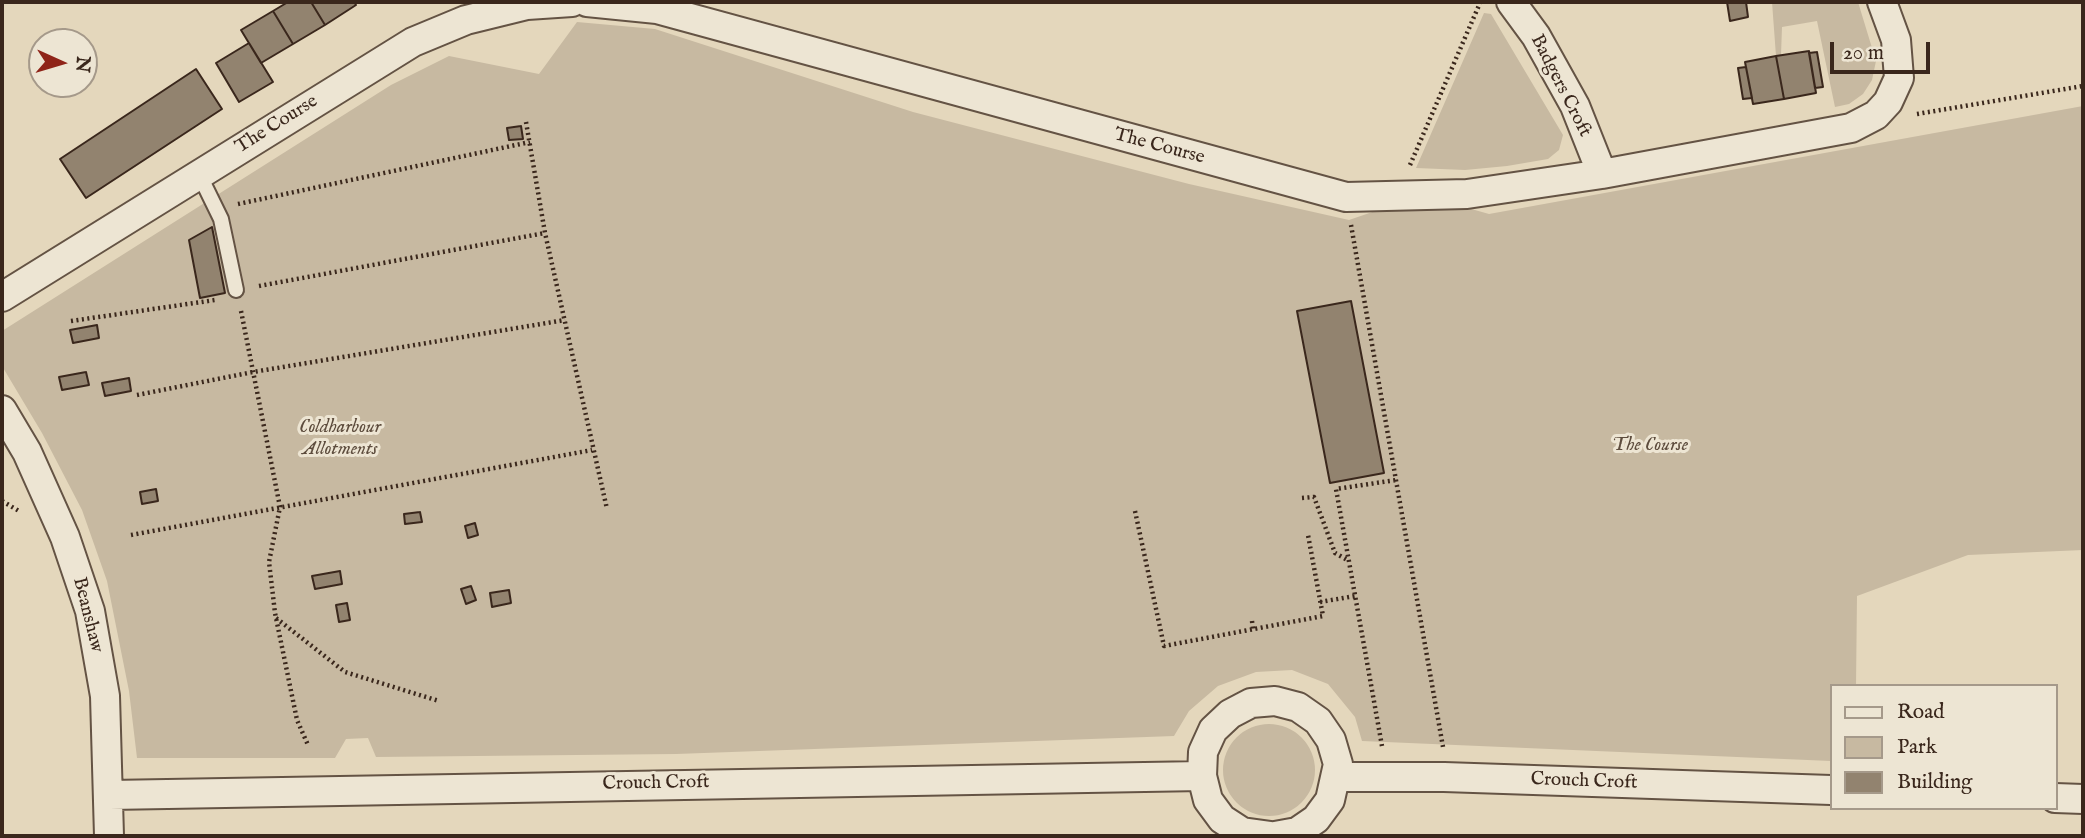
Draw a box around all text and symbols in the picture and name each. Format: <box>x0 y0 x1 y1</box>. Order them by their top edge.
north arrow <box>28 28 98 98</box>
scale bar <box>1833 28 1933 72</box>
street label: Badgers Croft <box>1524 31 1596 141</box>
text: 20 m <box>1843 40 1884 67</box>
text: N <box>69 55 94 73</box>
street label: The Course <box>232 91 322 159</box>
street label: The Course <box>1111 124 1207 170</box>
park label: Coldharbour Allotments <box>299 417 381 461</box>
park label: The Course <box>1612 435 1688 457</box>
street label: Beanshaw <box>67 575 107 655</box>
legend <box>1829 684 2057 810</box>
text: Road <box>1897 699 1944 726</box>
text: Park <box>1897 734 1937 761</box>
street label: Crouch Croft <box>1530 769 1638 795</box>
text: Building <box>1897 769 1972 796</box>
street label: Crouch Croft <box>602 772 710 796</box>

